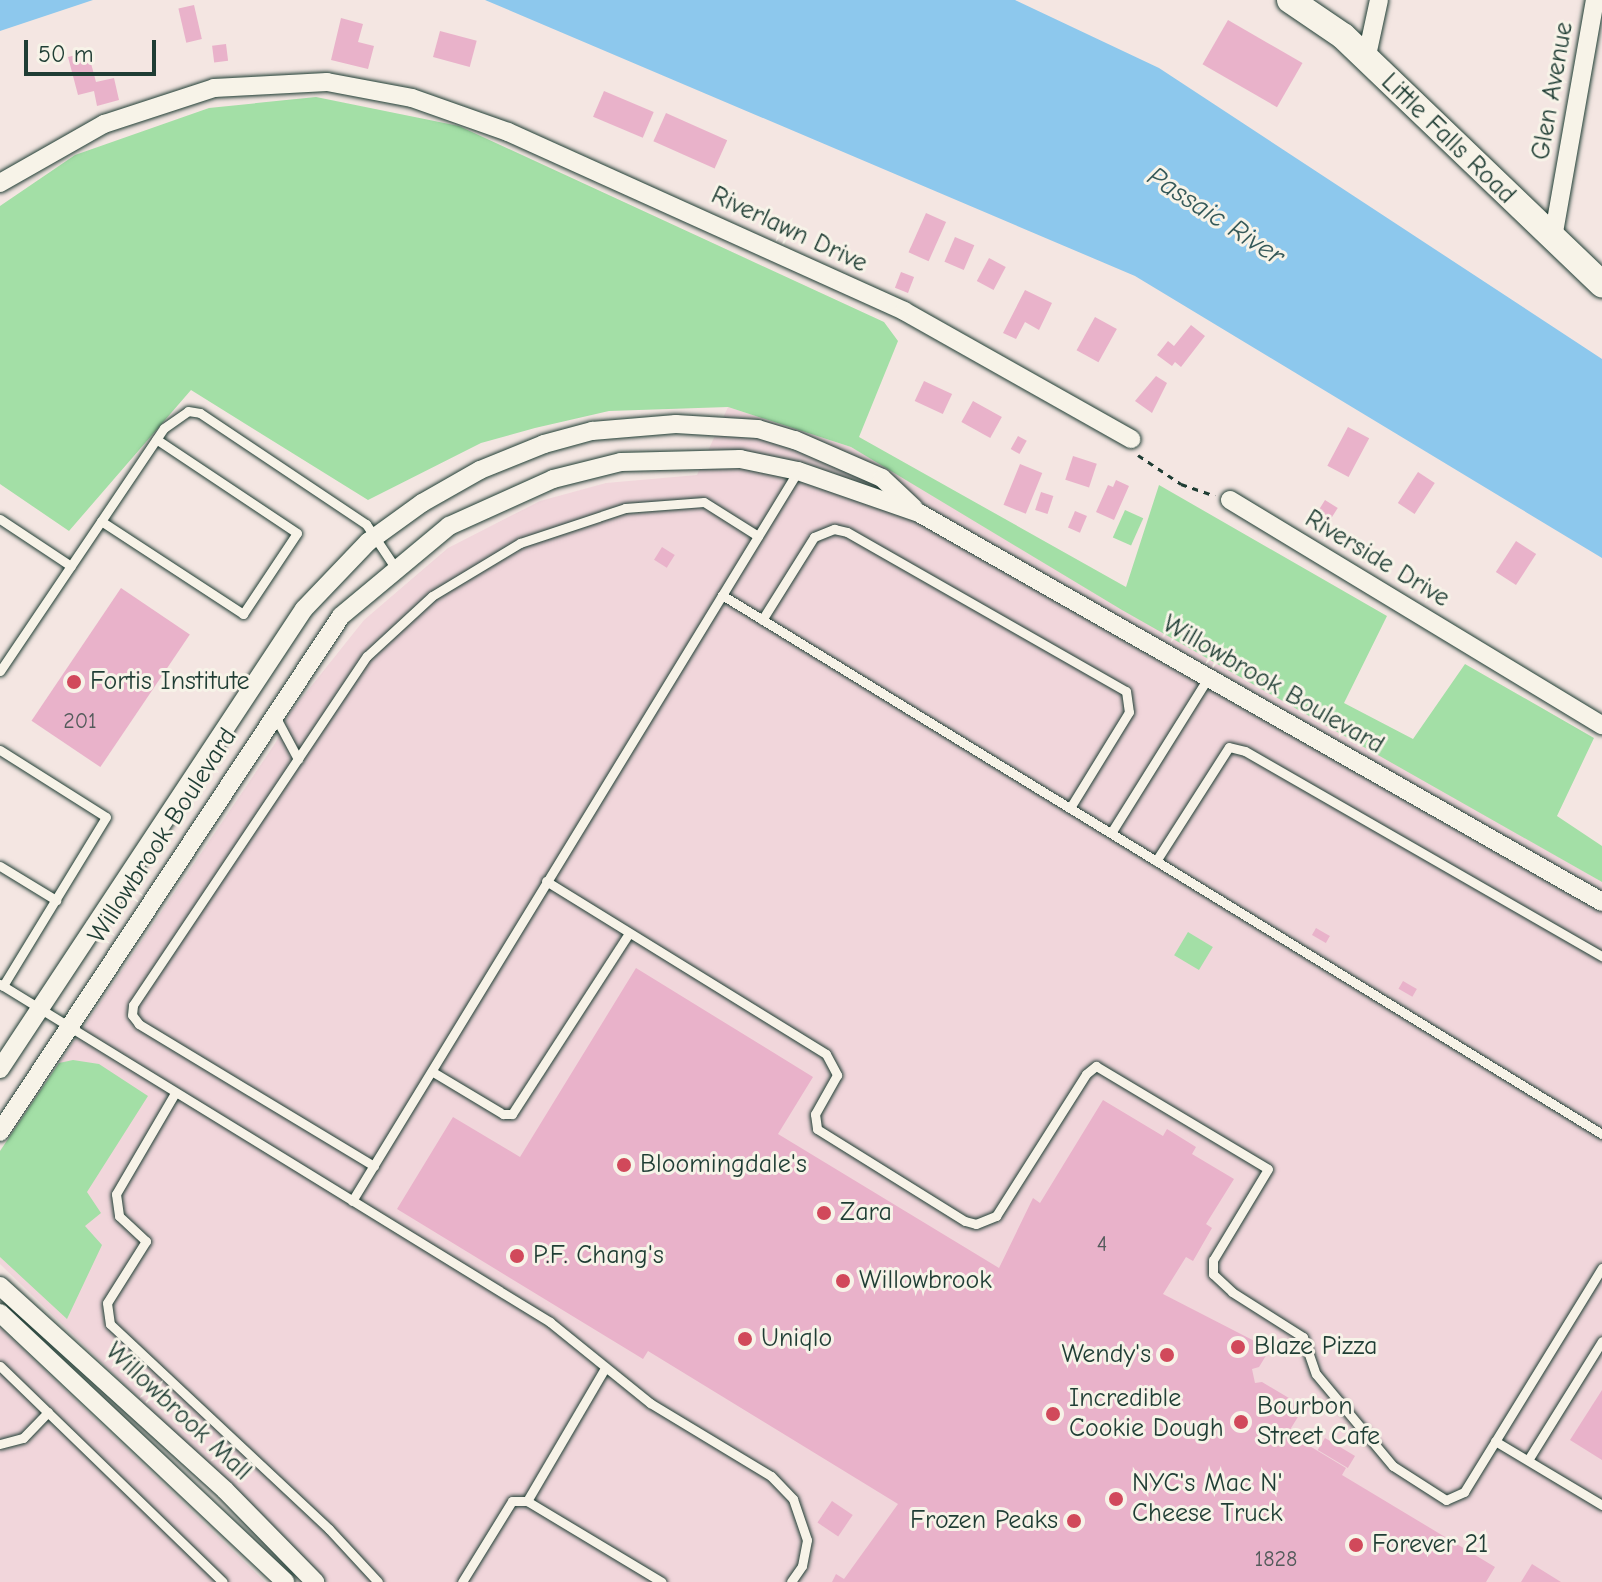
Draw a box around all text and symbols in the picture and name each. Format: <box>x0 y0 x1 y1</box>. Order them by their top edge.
street label: Glen Avenue <box>1526 20 1580 162</box>
scale bar <box>28 24 160 74</box>
text: 50 m <box>38 40 94 68</box>
street label: Little Falls Road <box>1374 67 1522 211</box>
water label: Passaic River <box>1141 159 1291 273</box>
street label: Riverlawn Drive <box>706 180 872 280</box>
street label: Riverside Drive <box>1299 504 1455 614</box>
street label: Willowbrook Boulevard <box>1157 609 1389 761</box>
place label: Fortis Institute <box>90 666 250 698</box>
marker: Fortis Institute <box>65 673 83 691</box>
house number: 201 <box>63 709 97 735</box>
street label: Willowbrook Boulevard <box>82 722 244 950</box>
place label: Bloomingdale's <box>640 1149 807 1181</box>
marker: Bloomingdale's <box>615 1156 633 1174</box>
place label: Zara <box>840 1197 892 1229</box>
marker: Zara <box>815 1204 833 1222</box>
house number: 4 <box>1097 1232 1107 1258</box>
place label: P.F. Chang's <box>533 1240 664 1272</box>
marker: P.F. Chang's <box>508 1247 526 1265</box>
place label: Willowbrook <box>859 1265 992 1297</box>
marker: Willowbrook <box>834 1272 852 1290</box>
place label: Uniqlo <box>761 1323 832 1355</box>
marker: Uniqlo <box>736 1330 754 1348</box>
place label: Blaze Pizza <box>1254 1331 1377 1363</box>
street label: Willowbrook Mall <box>99 1336 257 1488</box>
marker: Blaze Pizza <box>1229 1338 1247 1356</box>
place label: Wendy's <box>1062 1339 1151 1371</box>
marker: Wendy's <box>1158 1346 1176 1364</box>
place label: Incredible Cookie Dough <box>1069 1383 1224 1444</box>
place label: Bourbon Street Cafe <box>1257 1391 1380 1452</box>
marker: Incredible Cookie Dough <box>1044 1405 1062 1423</box>
marker: Bourbon Street Cafe <box>1232 1413 1250 1431</box>
place label: NYC's Mac N' Cheese Truck <box>1132 1468 1283 1530</box>
marker: NYC's Mac N' Cheese Truck <box>1107 1490 1125 1508</box>
place label: Frozen Peaks <box>910 1505 1058 1537</box>
marker: Frozen Peaks <box>1065 1512 1083 1530</box>
place label: Forever 21 <box>1372 1529 1488 1561</box>
marker: Forever 21 <box>1347 1536 1365 1554</box>
house number: 1828 <box>1255 1547 1297 1573</box>

